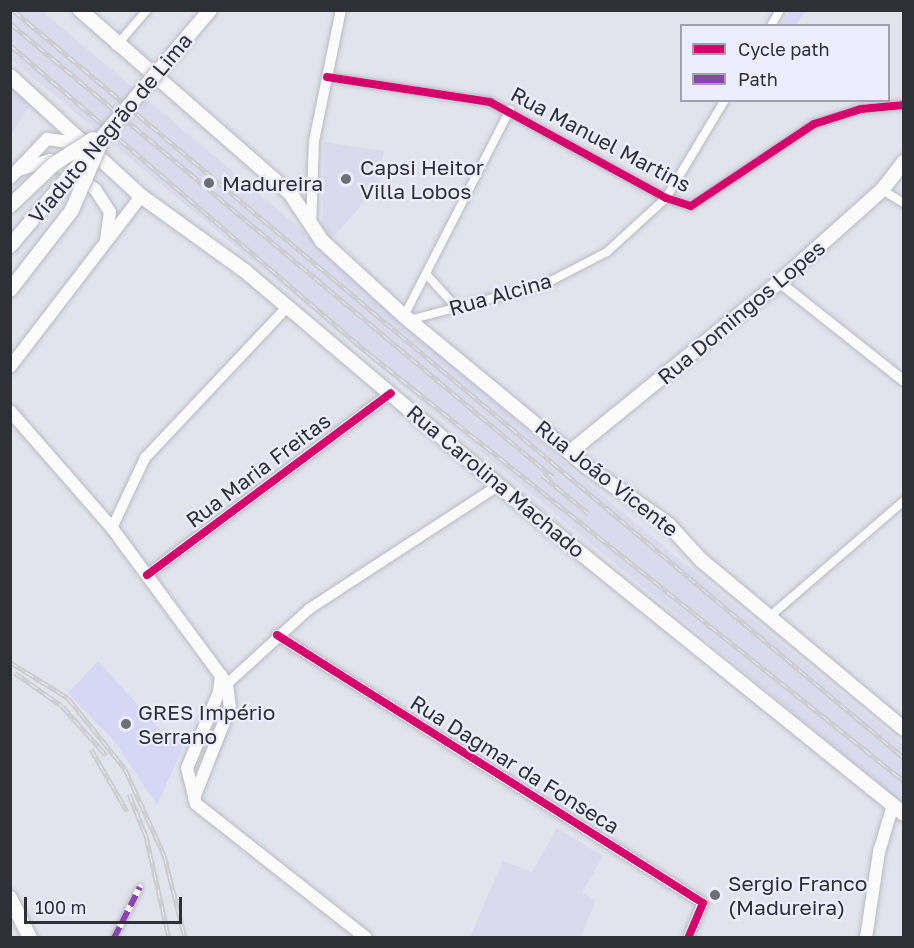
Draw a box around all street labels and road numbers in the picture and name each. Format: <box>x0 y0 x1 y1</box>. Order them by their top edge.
street label: Viaduto Negrão de Lima <box>23 28 197 228</box>
street label: Rua Manuel Martins <box>507 81 695 197</box>
street label: Rua Domingos Lopes <box>652 235 830 389</box>
street label: Rua Alcina <box>446 267 554 321</box>
street label: Rua Carolina Machado <box>402 399 590 563</box>
street label: Rua Maria Freitas <box>181 408 335 532</box>
street label: Rua João Vicente <box>531 414 683 542</box>
street label: Rua Dagmar da Fonseca <box>406 689 624 839</box>

